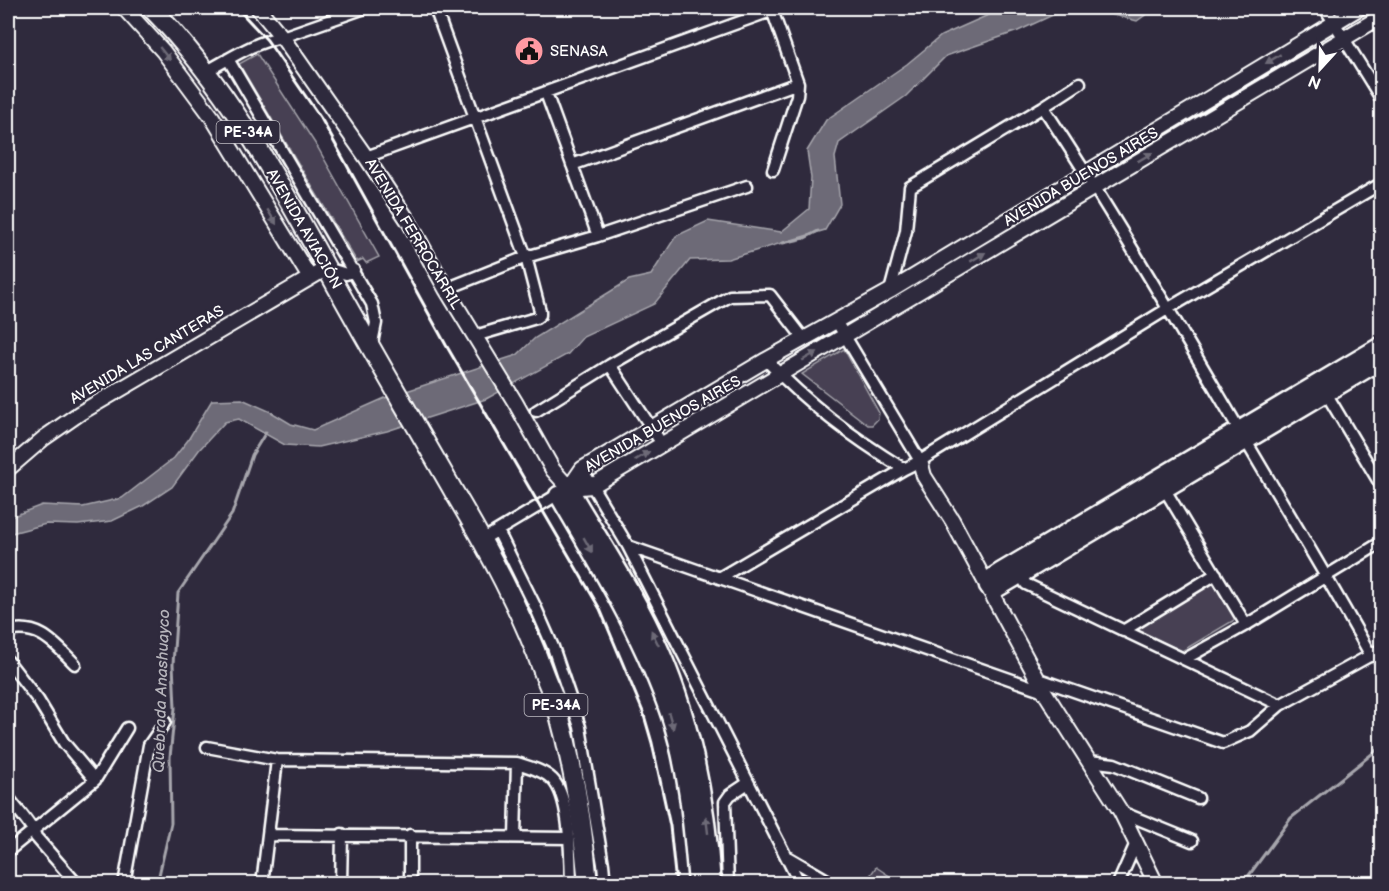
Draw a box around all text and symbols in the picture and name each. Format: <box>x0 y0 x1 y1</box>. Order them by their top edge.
public building icon: SENASA <box>513 35 545 67</box>
north arrow <box>1290 39 1350 99</box>
place label: SENASA <box>550 42 608 61</box>
one-way arrow <box>158 46 171 61</box>
one-way arrow <box>1265 53 1281 64</box>
text: N <box>1306 70 1324 93</box>
road number: PE-34A <box>216 121 280 143</box>
street label: AVENIDA BUENOS AIRES <box>1000 123 1162 231</box>
one-way arrow <box>1137 152 1154 162</box>
street label: AVENIDA FERROCARRIL <box>360 155 466 313</box>
street label: AVENIDA AVIACIÓN <box>262 166 346 292</box>
one-way arrow <box>267 209 277 226</box>
one-way arrow <box>970 252 986 263</box>
street label: AVENIDA LAS CANTERAS <box>66 301 228 409</box>
one-way arrow <box>802 351 818 362</box>
street label: AVENIDA BUENOS AIRES <box>582 372 744 476</box>
one-way arrow <box>634 451 650 462</box>
one-way arrow <box>582 537 593 553</box>
water label: Quebrada Anashuayco <box>150 609 174 773</box>
one-way arrow <box>650 630 659 647</box>
road number: PE-34A <box>524 694 588 716</box>
one-way arrow <box>667 712 676 730</box>
one-way arrow <box>702 816 711 835</box>

